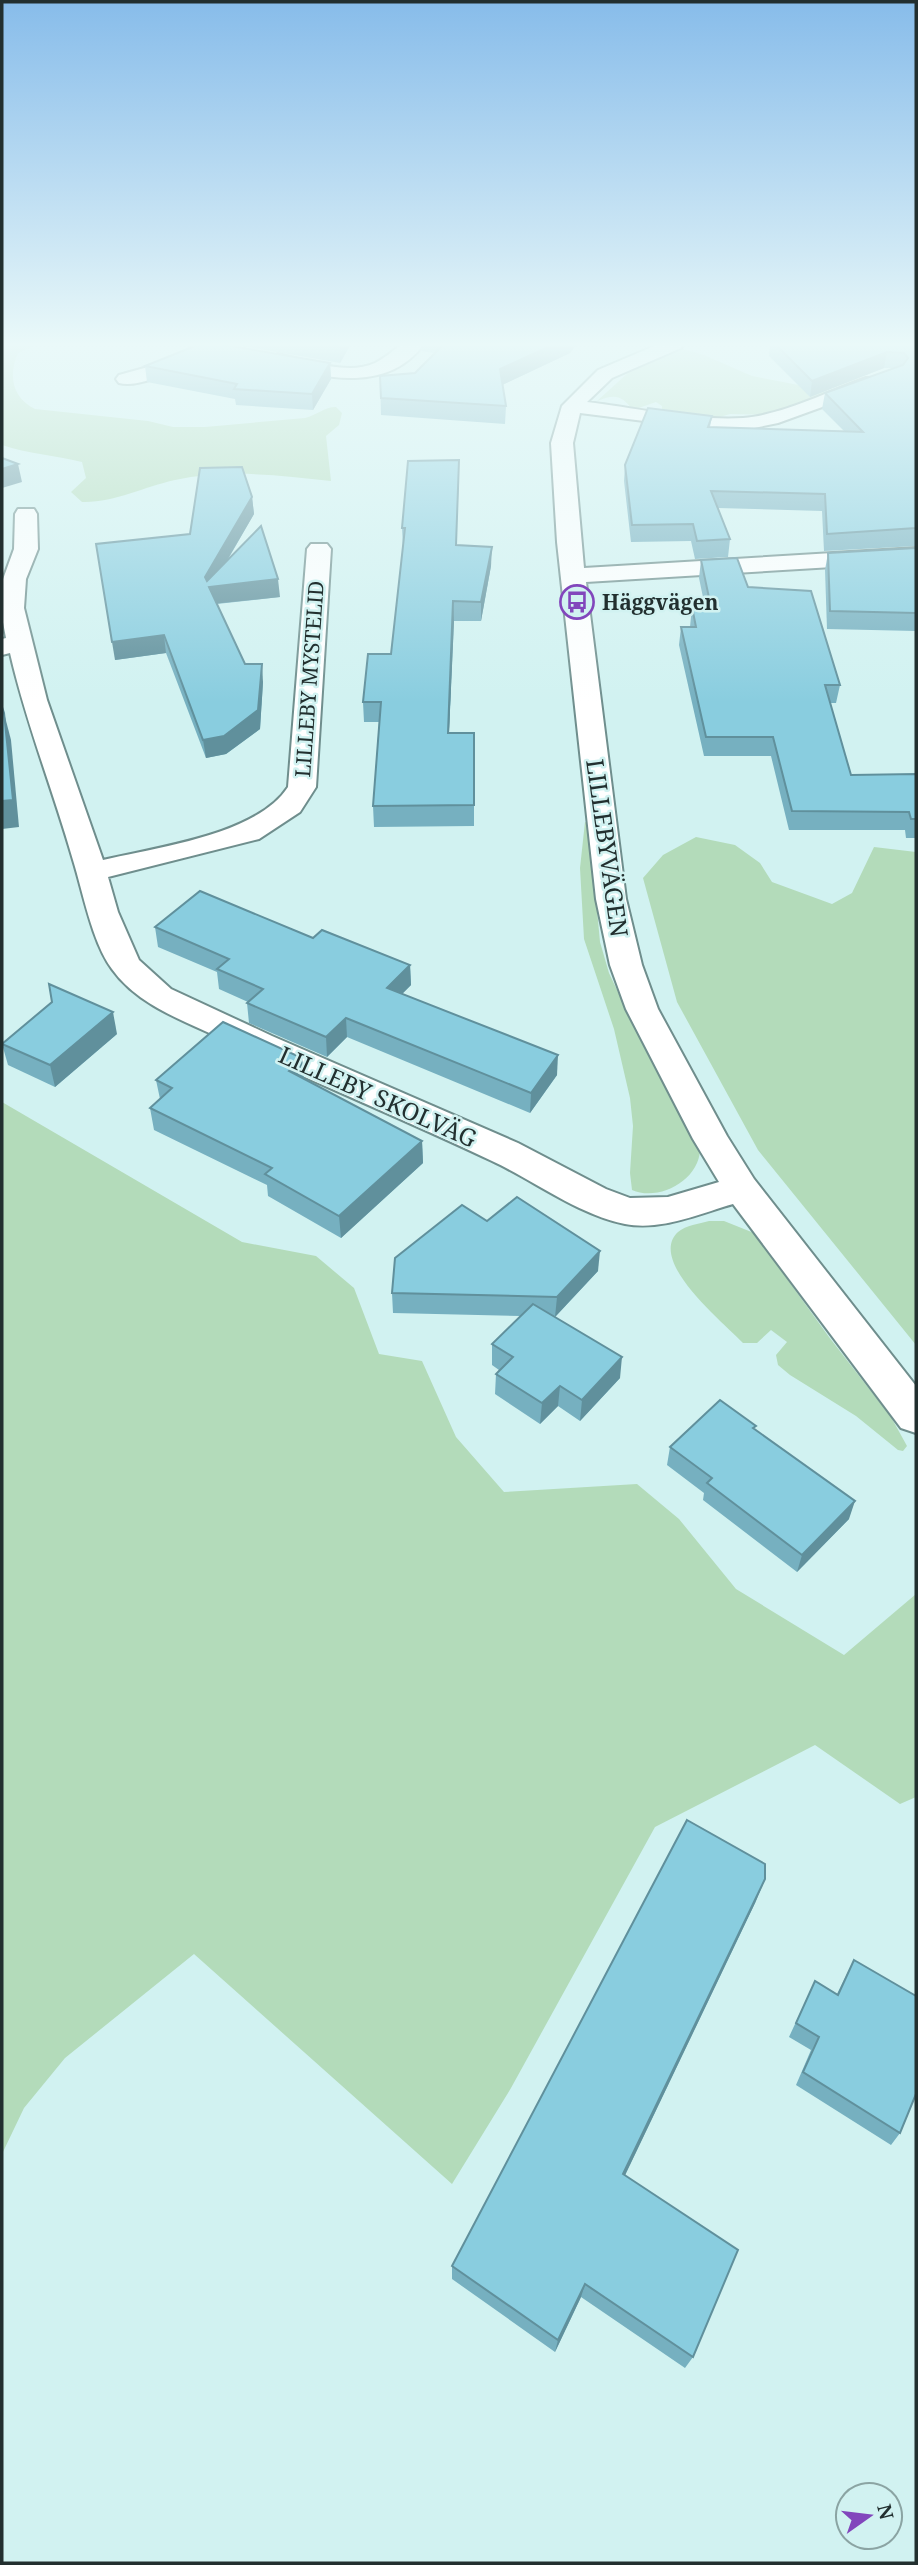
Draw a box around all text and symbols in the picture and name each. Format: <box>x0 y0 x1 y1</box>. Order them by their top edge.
street label: LILLEBY MYSTELID <box>288 580 330 778</box>
bus stop icon: Häggvägen <box>558 583 596 621</box>
place label: Häggvägen <box>602 588 718 616</box>
street label: LILLEBYVÄGEN <box>579 757 637 939</box>
street label: LILLEBY SKOLVÄG <box>274 1038 482 1154</box>
north arrow <box>834 2481 904 2551</box>
text: N <box>871 2501 900 2522</box>

